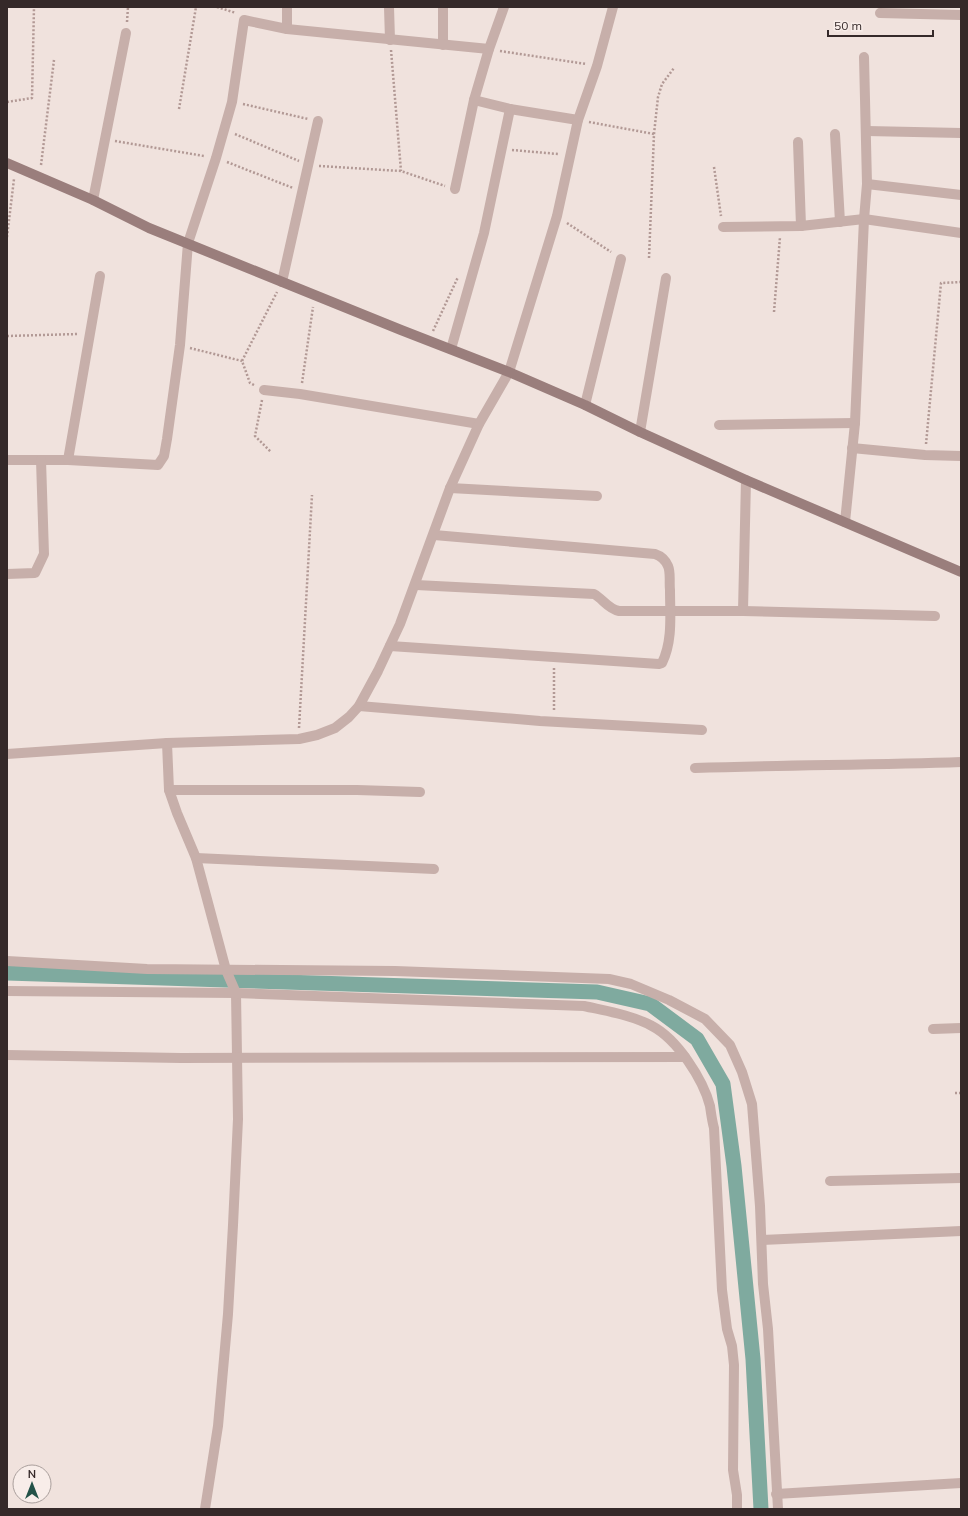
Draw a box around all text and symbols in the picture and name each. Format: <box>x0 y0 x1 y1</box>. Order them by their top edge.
scale bar <box>828 12 933 38</box>
text: 50 m <box>834 18 862 33</box>
north arrow <box>12 1464 52 1504</box>
text: N <box>28 1467 36 1481</box>

